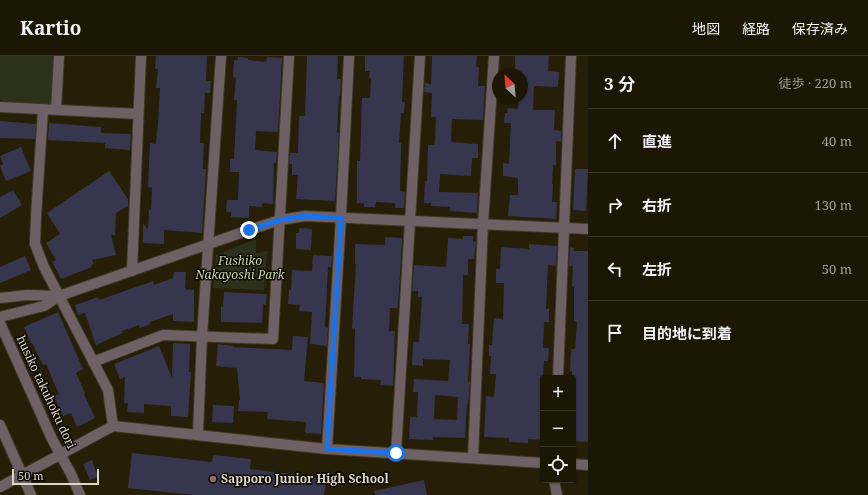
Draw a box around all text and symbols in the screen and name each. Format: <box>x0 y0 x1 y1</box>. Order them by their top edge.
text: Kartio <box>20 15 81 41</box>
text: 地図 <box>692 19 720 38</box>
text: 経路 <box>742 19 770 38</box>
text: 保存済み <box>792 19 848 38</box>
north arrow <box>492 68 528 104</box>
text: 3 分 <box>604 72 635 95</box>
text: 徒歩 · 220 m <box>779 74 852 92</box>
icon: ahead <box>604 130 626 152</box>
text: 直進 <box>642 131 672 151</box>
text: 40 m <box>822 132 852 150</box>
icon: right <box>604 194 626 216</box>
text: 右折 <box>642 195 672 215</box>
text: 130 m <box>815 196 852 214</box>
route end <box>240 221 258 239</box>
park label: Fushiko Nakayoshi Park <box>194 252 286 283</box>
icon: left <box>604 258 626 280</box>
text: 左折 <box>642 259 672 279</box>
text: 50 m <box>822 260 852 278</box>
icon: arrive <box>604 322 626 344</box>
text: 目的地に到着 <box>642 323 732 343</box>
street label: husiko takuhoku dori <box>13 332 80 451</box>
map controls <box>540 375 576 483</box>
button: + <box>540 375 576 411</box>
button: − <box>540 411 576 447</box>
route start <box>387 444 405 462</box>
button: locate <box>540 447 576 483</box>
scale bar <box>12 467 99 486</box>
text: 50 m <box>18 468 44 483</box>
place label: Sapporo Junior High School <box>221 470 389 487</box>
marker: Sapporo Junior High School <box>208 474 218 484</box>

